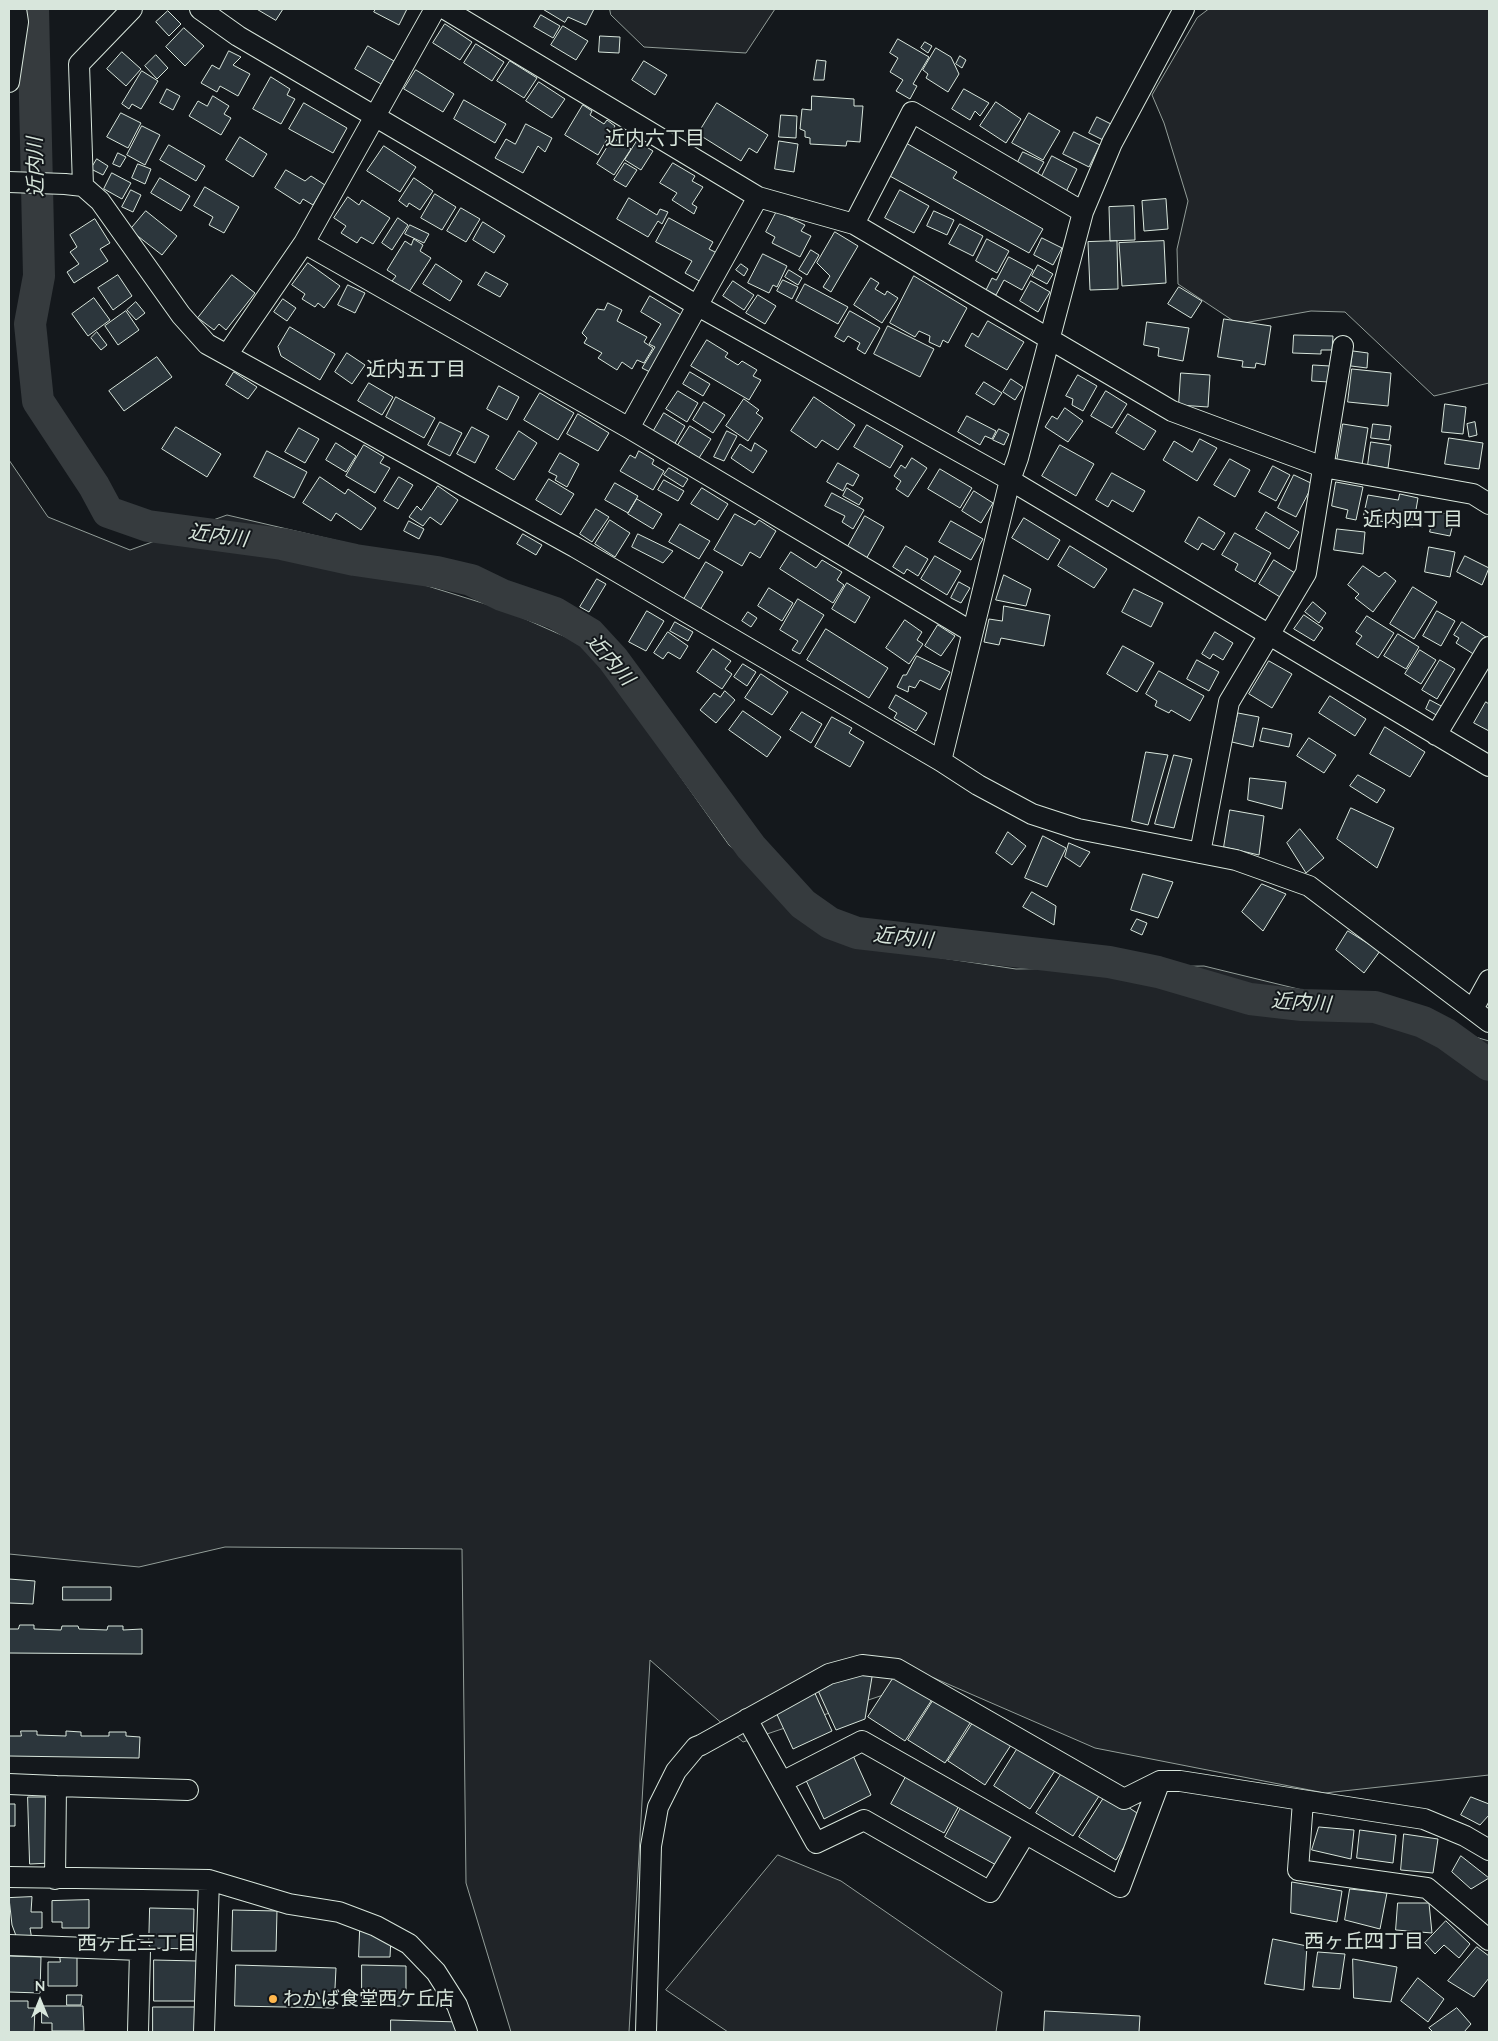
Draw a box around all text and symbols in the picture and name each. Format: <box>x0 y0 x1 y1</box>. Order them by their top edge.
district label: 近内六丁目 <box>605 127 705 151</box>
water label: 近内川 <box>23 137 49 197</box>
district label: 近内五丁目 <box>366 358 466 382</box>
district label: 近内四丁目 <box>1363 508 1463 532</box>
water label: 近内川 <box>187 520 249 552</box>
water label: 近内川 <box>581 629 639 691</box>
water label: 近内川 <box>872 923 934 953</box>
water label: 近内川 <box>1270 989 1332 1017</box>
district label: 西ヶ丘四丁目 <box>1304 1930 1424 1954</box>
district label: 西ヶ丘三丁目 <box>77 1932 197 1956</box>
north arrow <box>15 1976 65 2026</box>
text: N <box>35 1977 45 1995</box>
place label: わかば食堂西ケ丘店 <box>283 1988 454 2010</box>
marker: わかば食堂西ケ丘店 <box>267 1993 279 2005</box>

